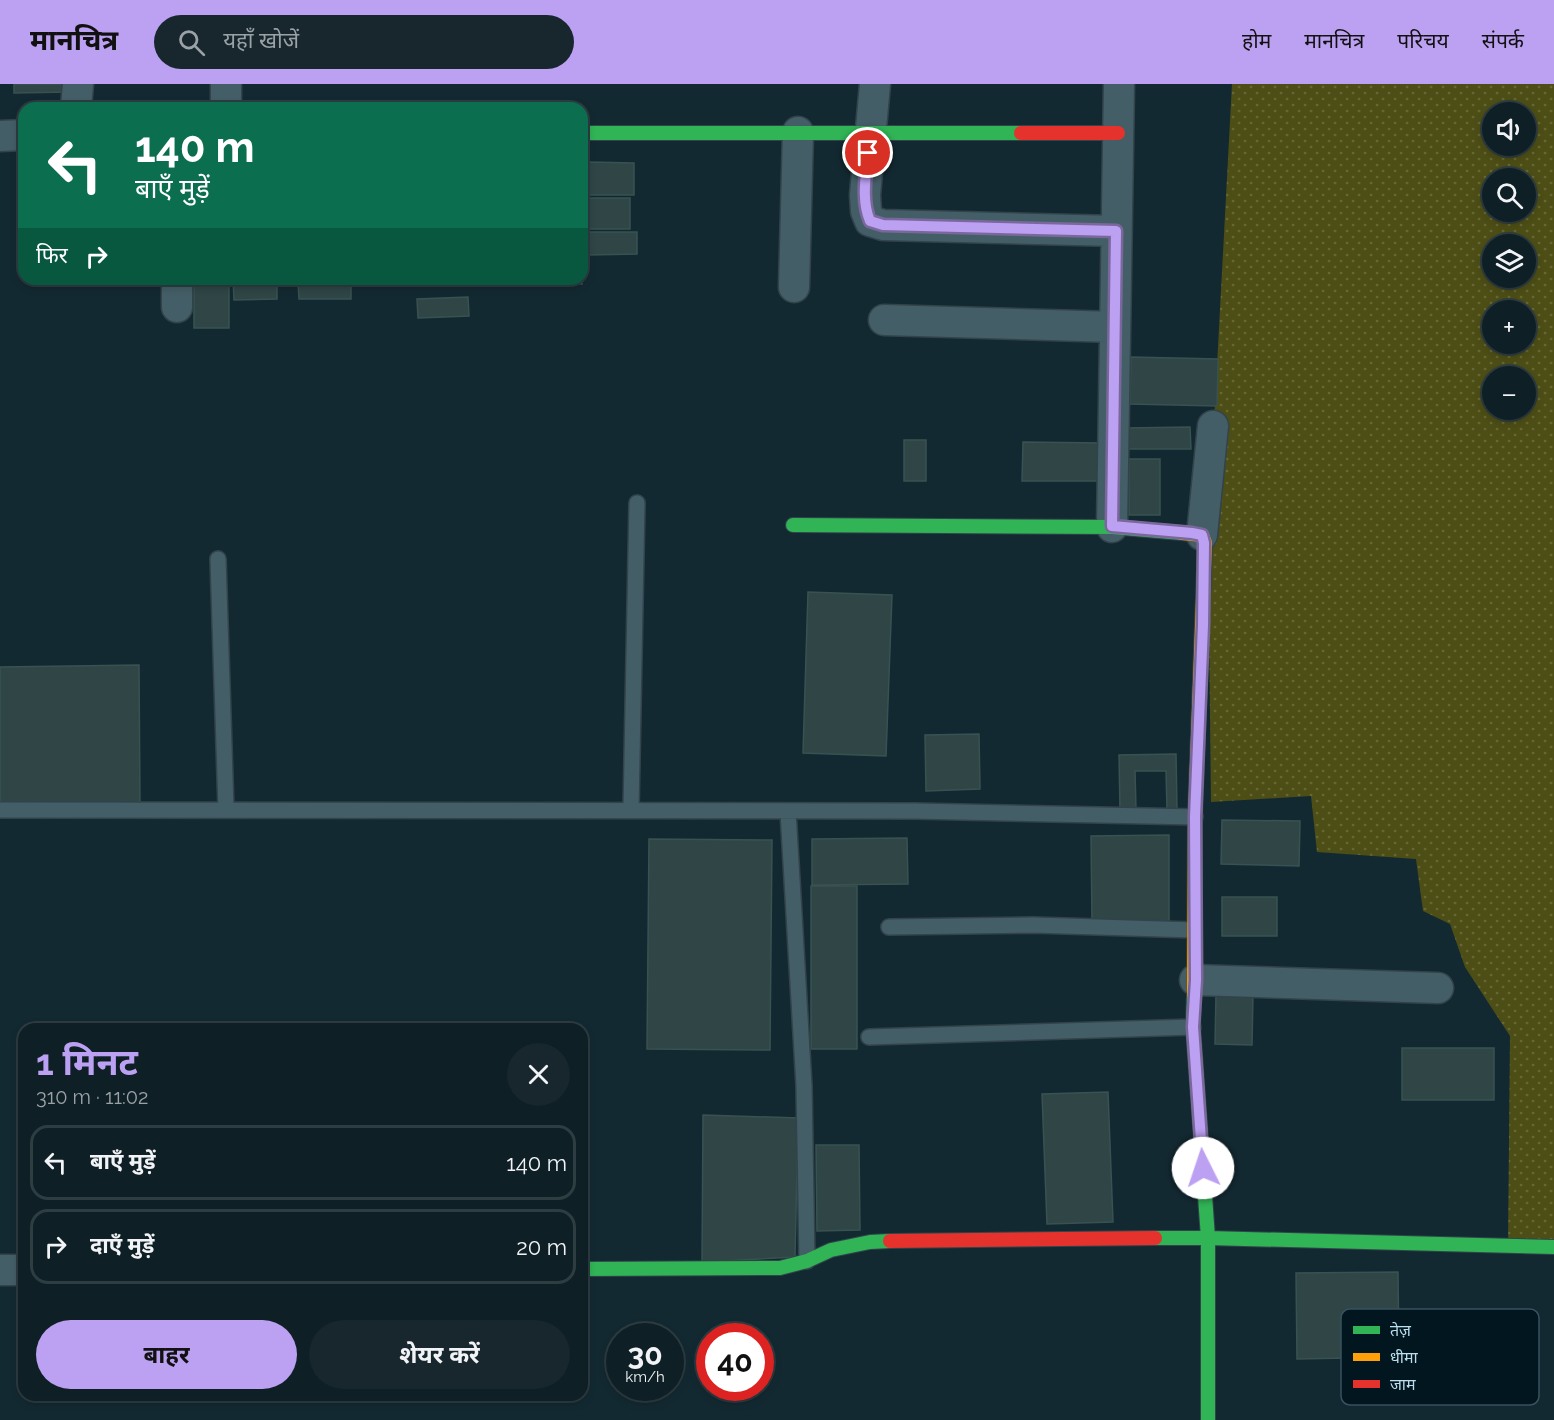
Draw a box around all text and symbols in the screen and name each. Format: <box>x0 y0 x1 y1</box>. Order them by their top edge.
search box <box>154 15 574 69</box>
text: मानचित्र <box>30 24 118 57</box>
icon: search <box>175 26 208 59</box>
text: यहाँ खोजें <box>223 27 299 53</box>
text: होम <box>1242 28 1271 53</box>
text: मानचित्र <box>1304 28 1364 53</box>
text: परिचय <box>1397 28 1449 53</box>
text: संपर्क <box>1482 28 1524 53</box>
map controls <box>1482 102 1536 420</box>
button: sound <box>1482 102 1536 156</box>
text: 140 m <box>135 123 255 172</box>
icon: left <box>36 126 114 204</box>
pin <box>842 127 893 178</box>
icon: arrive <box>851 136 884 169</box>
button: search <box>1482 168 1536 222</box>
text: बाएँ मुड़ें <box>135 173 210 204</box>
button: layers <box>1482 234 1536 288</box>
icon: right <box>80 240 113 273</box>
text: फिर <box>36 242 68 268</box>
button: + <box>1482 300 1536 354</box>
button: − <box>1482 366 1536 420</box>
text: 1 मिनट <box>36 1041 138 1083</box>
button: close <box>507 1043 570 1106</box>
text: 310 m · 11:02 <box>36 1085 148 1109</box>
position arrow <box>1171 1136 1235 1200</box>
icon: left <box>39 1146 72 1179</box>
text: बाएँ मुड़ें <box>90 1148 156 1174</box>
text: 140 m <box>506 1150 567 1176</box>
icon: right <box>39 1230 72 1263</box>
text: दाएँ मुड़ें <box>90 1232 154 1258</box>
text: 20 m <box>516 1234 567 1260</box>
legend <box>1341 1309 1539 1405</box>
button: बाहर <box>36 1320 297 1389</box>
button: शेयर करें <box>309 1320 570 1389</box>
text: तेज़ <box>1390 1321 1412 1340</box>
speed limit sign: 40 <box>696 1323 774 1401</box>
text: 30 <box>627 1337 663 1372</box>
text: धीमा <box>1390 1348 1419 1367</box>
text: km/h <box>625 1368 665 1386</box>
text: जाम <box>1390 1375 1416 1394</box>

